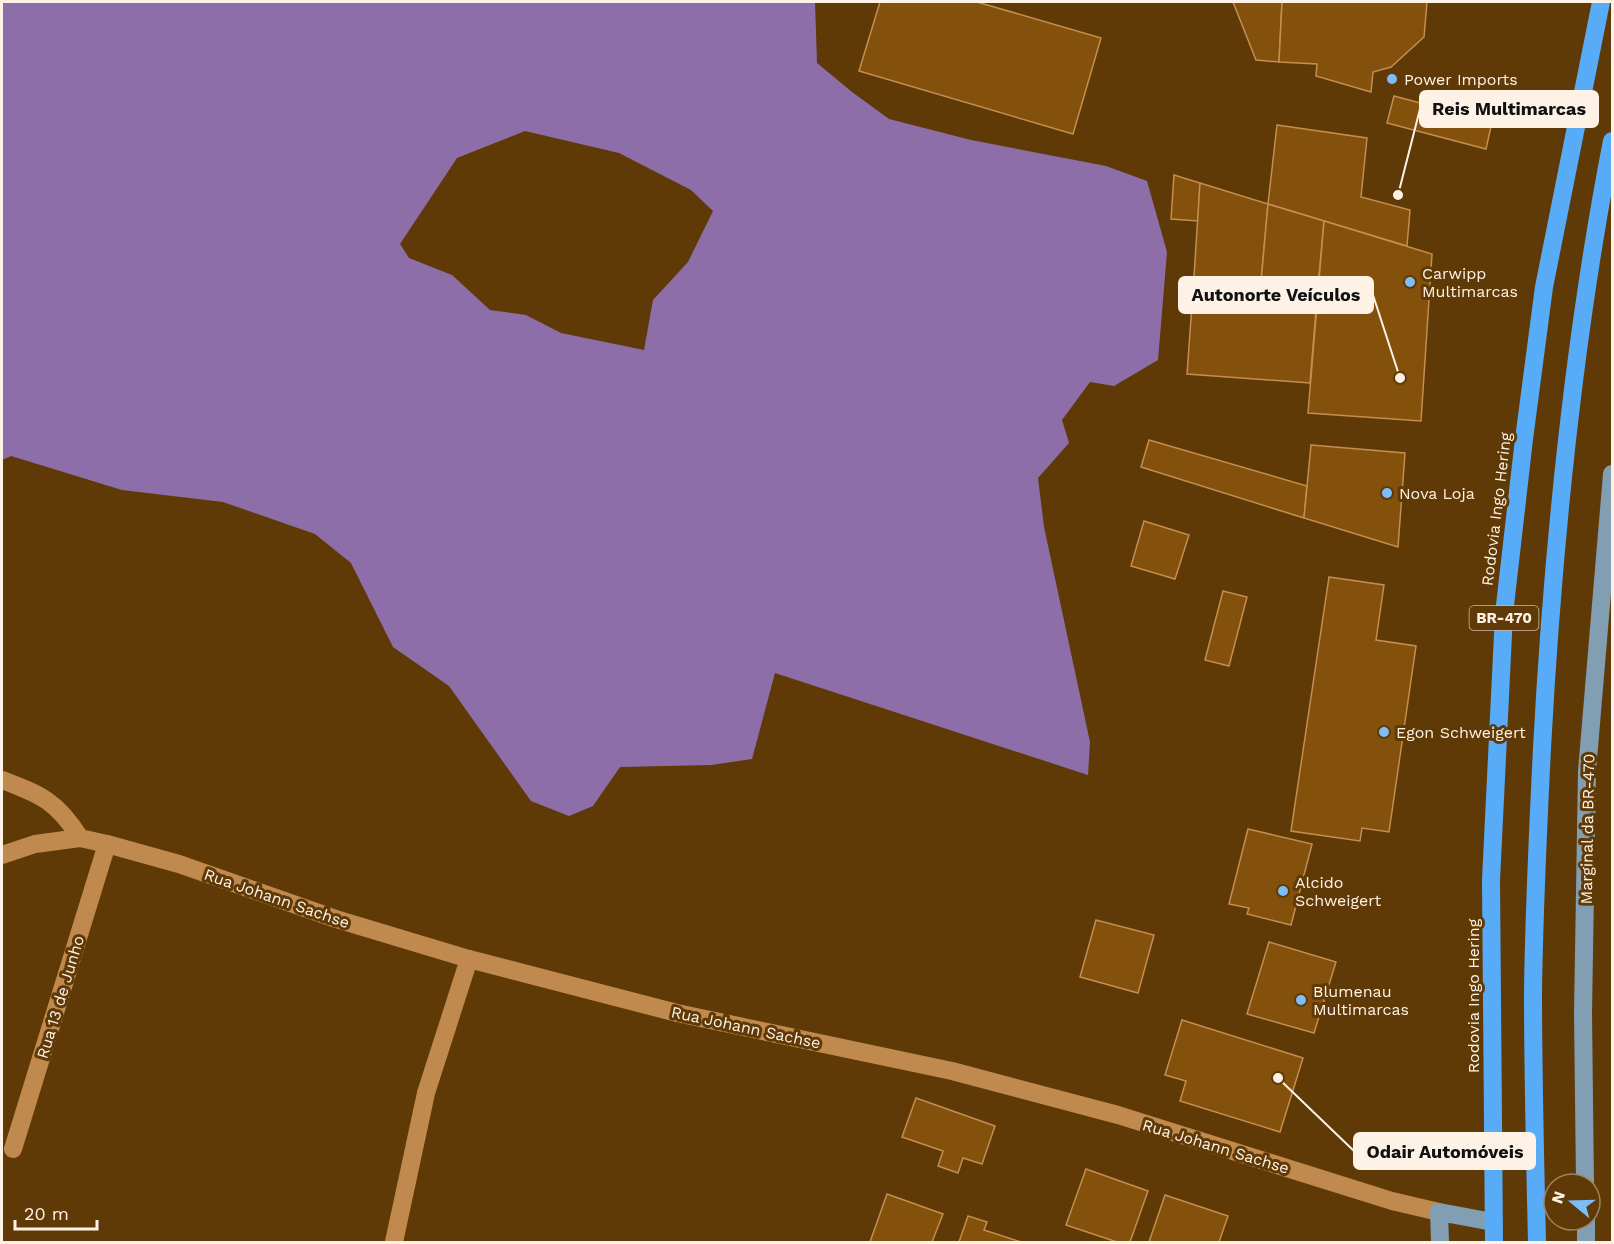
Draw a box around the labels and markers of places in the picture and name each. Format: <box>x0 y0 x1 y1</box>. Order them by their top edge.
place label: Power Imports <box>1404 70 1518 89</box>
marker: Power Imports <box>1385 72 1399 86</box>
callout: Reis Multimarcas <box>1420 91 1598 127</box>
place label: Carwipp Multimarcas <box>1422 264 1518 301</box>
marker: Carwipp Multimarcas <box>1403 275 1417 289</box>
callout: Autonorte Veículos <box>1179 277 1373 313</box>
place label: Nova Loja <box>1399 484 1475 503</box>
marker: Nova Loja <box>1380 486 1394 500</box>
place label: Egon Schweigert <box>1396 723 1526 742</box>
marker: Egon Schweigert <box>1377 725 1391 739</box>
place label: Alcido Schweigert <box>1295 873 1381 910</box>
marker: Alcido Schweigert <box>1276 884 1290 898</box>
place label: Blumenau Multimarcas <box>1313 982 1409 1019</box>
marker: Blumenau Multimarcas <box>1294 993 1308 1007</box>
callout: Odair Automóveis <box>1354 1133 1535 1169</box>

